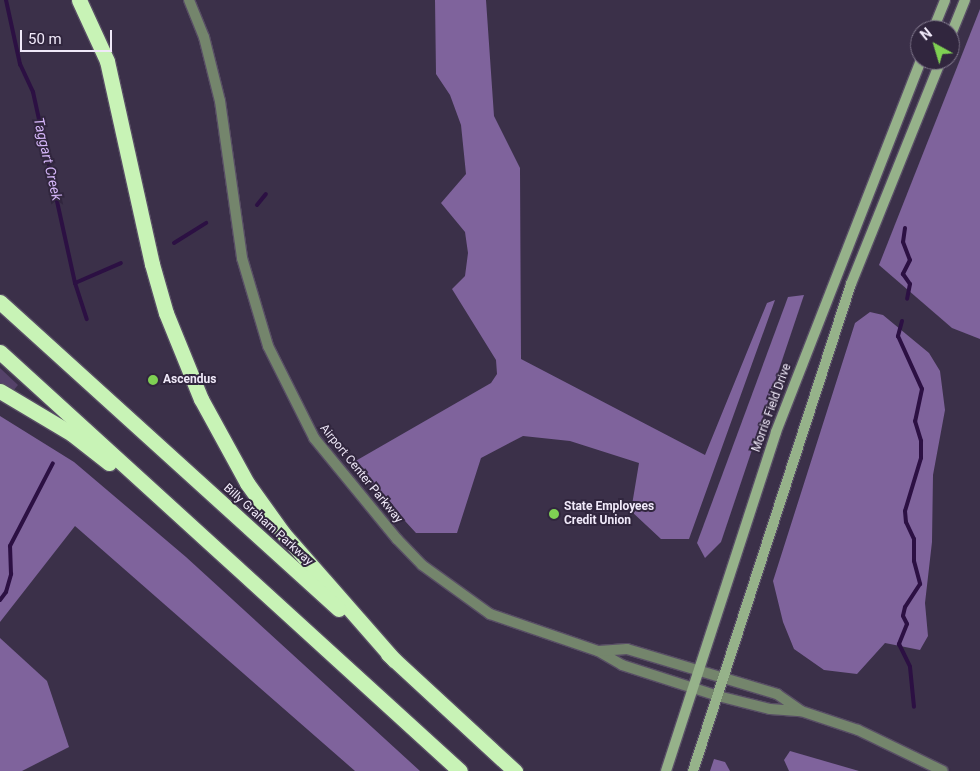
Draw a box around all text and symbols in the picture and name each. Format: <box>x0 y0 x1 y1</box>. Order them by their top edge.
scale bar <box>22 20 115 52</box>
north arrow <box>910 20 960 70</box>
text: N <box>917 25 935 43</box>
text: 50 m <box>28 30 62 48</box>
water label: Taggart Creek <box>30 116 66 202</box>
street label: Morris Field Drive <box>749 362 795 454</box>
place label: Ascendus <box>163 373 216 387</box>
marker: Ascendus <box>147 374 159 386</box>
street label: Airport Center Parkway <box>317 422 405 526</box>
street label: Billy Graham Parkway <box>220 481 316 569</box>
place label: State Employees Credit Union <box>564 500 654 528</box>
marker: State Employees Credit Union <box>548 508 560 520</box>

